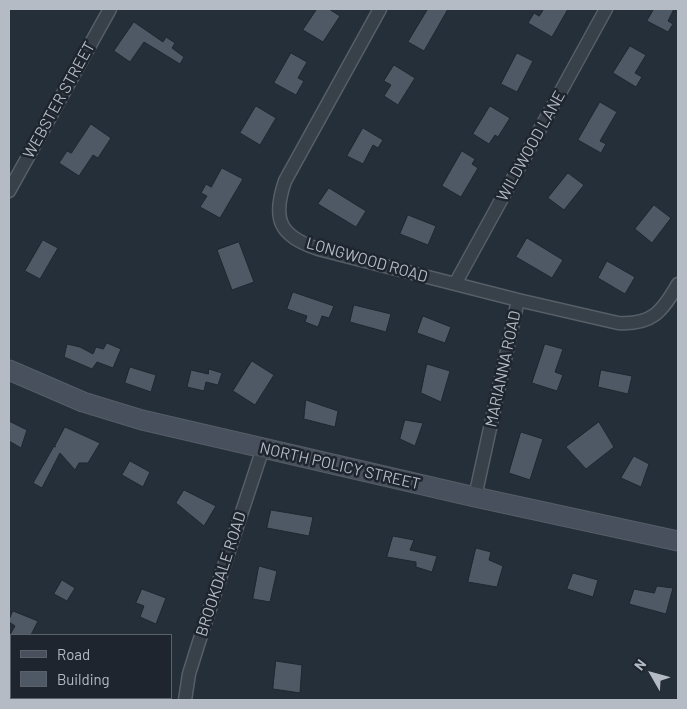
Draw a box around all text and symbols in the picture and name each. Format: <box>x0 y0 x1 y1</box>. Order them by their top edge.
street label: WEBSTER STREET <box>19 38 99 162</box>
street label: WILDWOOD LANE <box>493 87 569 205</box>
street label: LONGWOOD ROAD <box>304 233 430 287</box>
street label: MARIANNA ROAD <box>481 309 525 429</box>
street label: NORTH POLICY STREET <box>258 438 422 494</box>
street label: BROOKDALE ROAD <box>192 509 250 639</box>
legend <box>10 634 172 699</box>
text: Road <box>57 645 90 663</box>
north arrow <box>627 649 677 699</box>
text: N <box>630 656 649 673</box>
text: Building <box>57 670 110 688</box>

